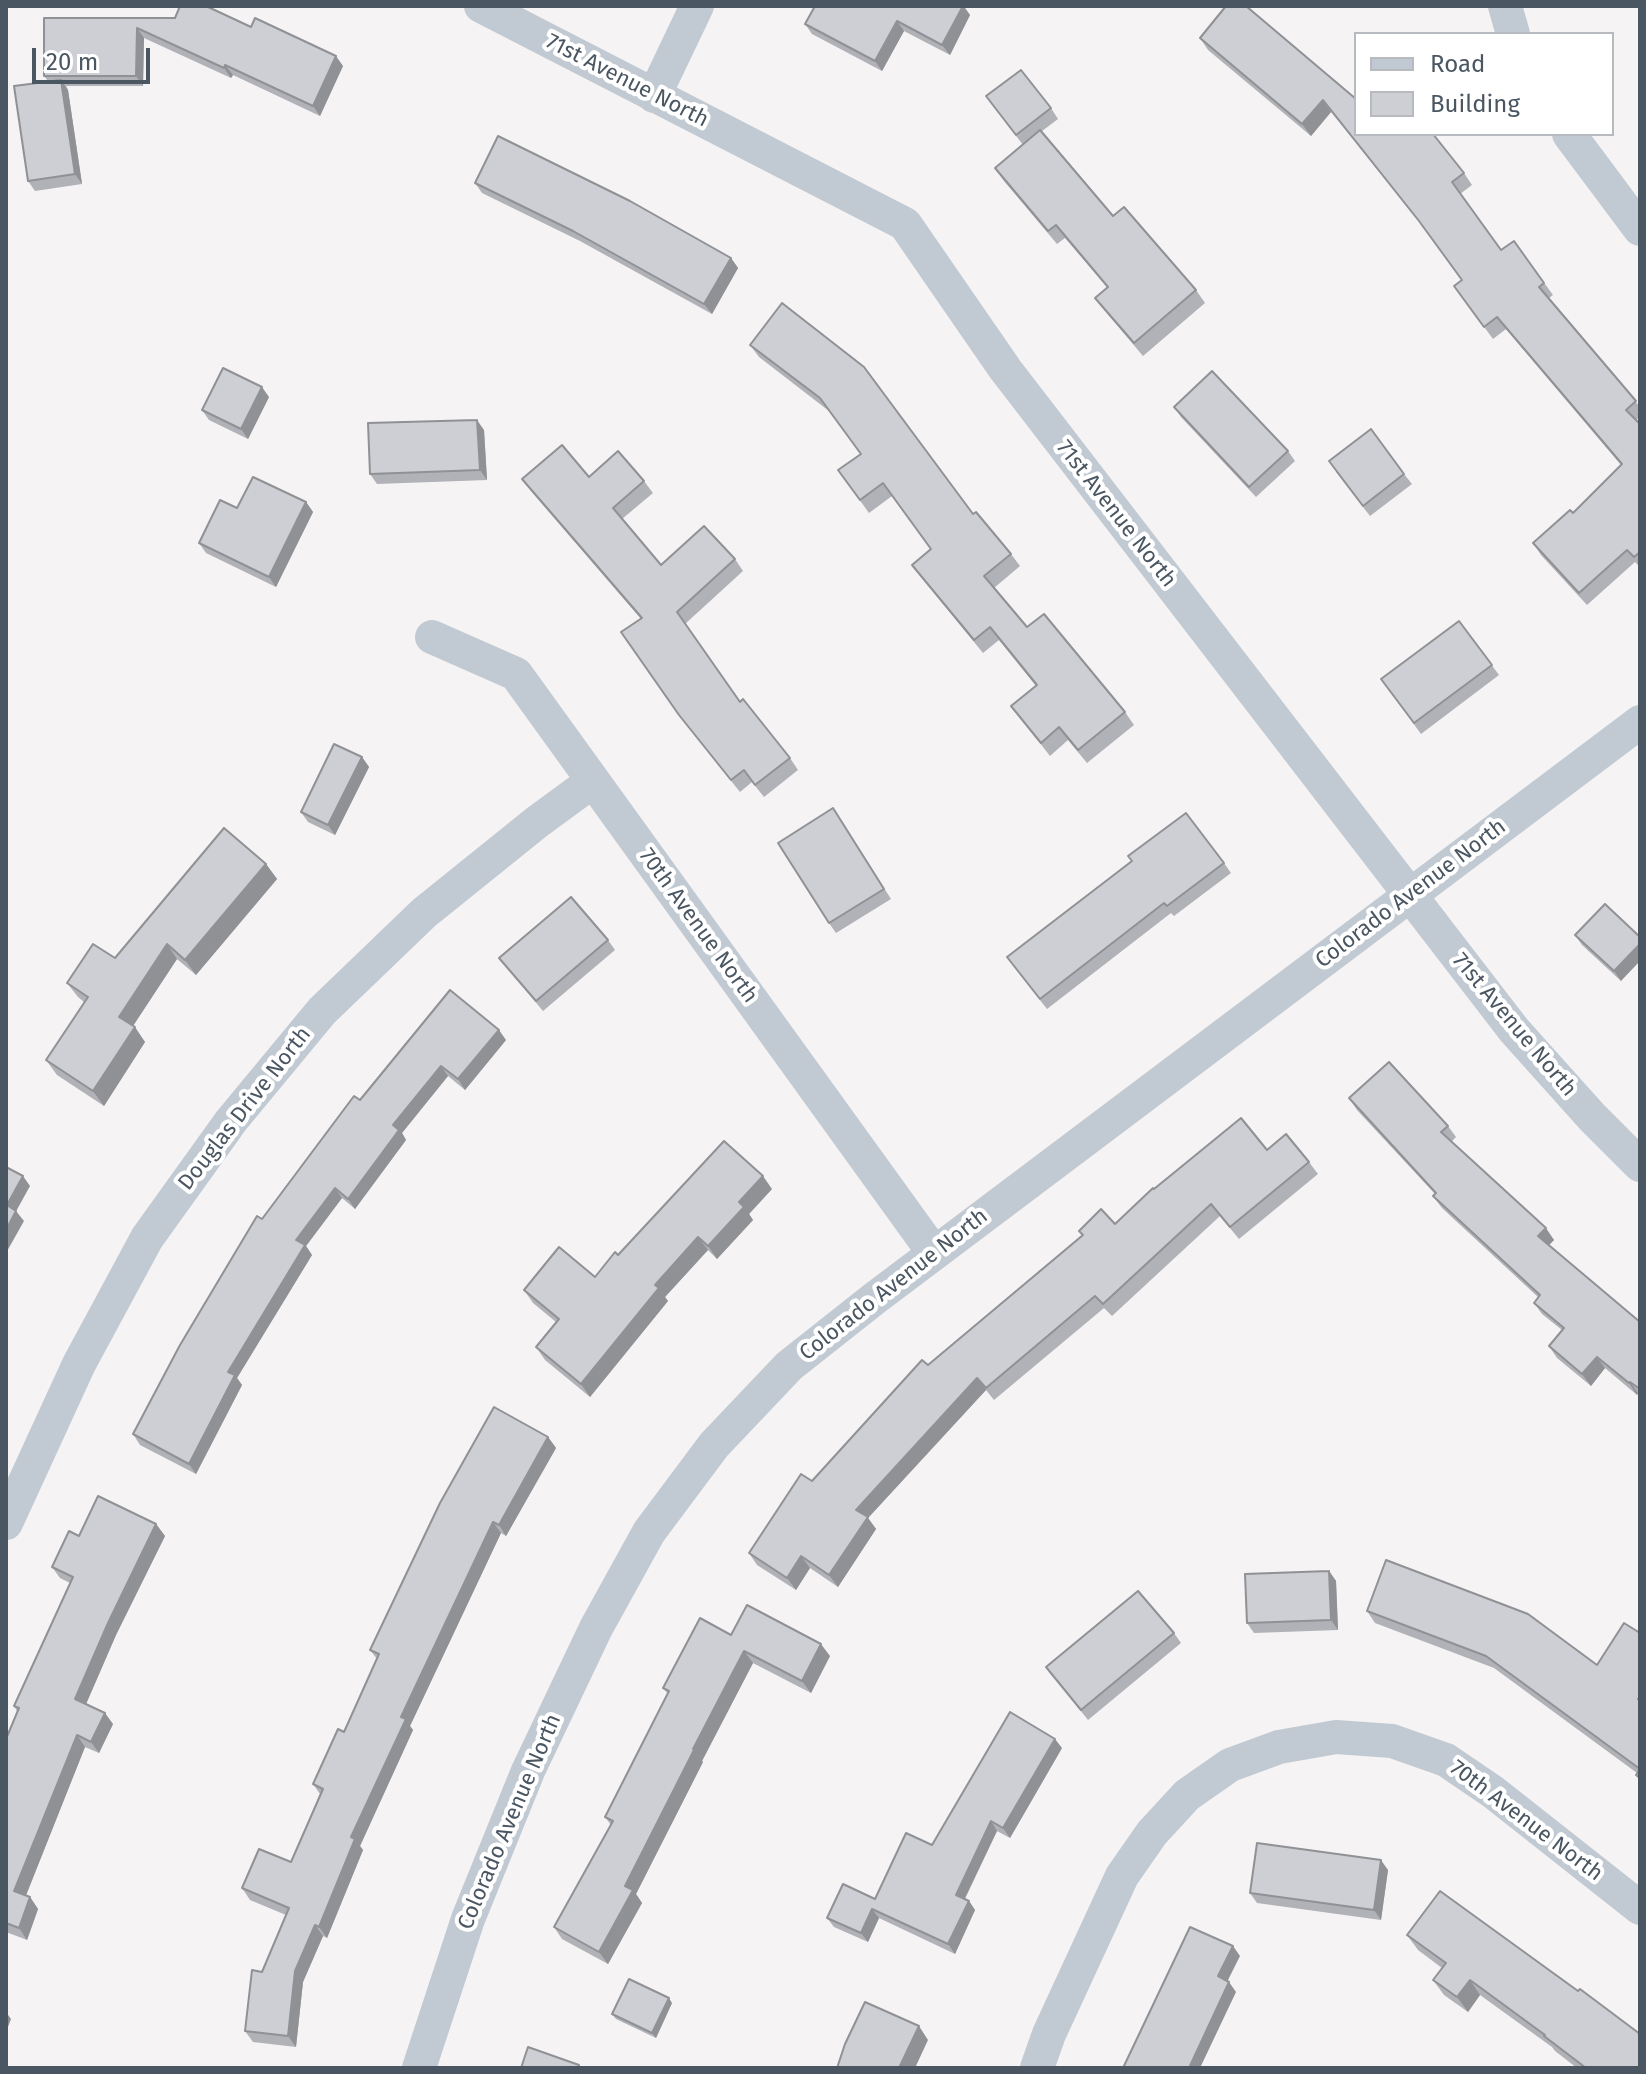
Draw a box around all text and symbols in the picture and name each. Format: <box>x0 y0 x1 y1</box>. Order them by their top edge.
street label: 71st Avenue North <box>541 29 713 133</box>
scale bar <box>36 32 154 82</box>
legend <box>1354 32 1614 136</box>
text: 20 m <box>46 48 98 76</box>
text: Road <box>1430 50 1485 78</box>
text: Building <box>1430 90 1520 118</box>
street label: 71st Avenue North <box>1050 435 1182 593</box>
street label: Colorado Avenue North <box>1311 814 1511 974</box>
street label: 70th Avenue North <box>633 844 763 1008</box>
street label: 71st Avenue North <box>1446 948 1582 1102</box>
street label: Douglas Drive North <box>173 1022 317 1196</box>
street label: Colorado Avenue North <box>795 1203 993 1367</box>
street label: Colorado Avenue North <box>453 1710 567 1934</box>
street label: 70th Avenue North <box>1444 1755 1608 1887</box>

